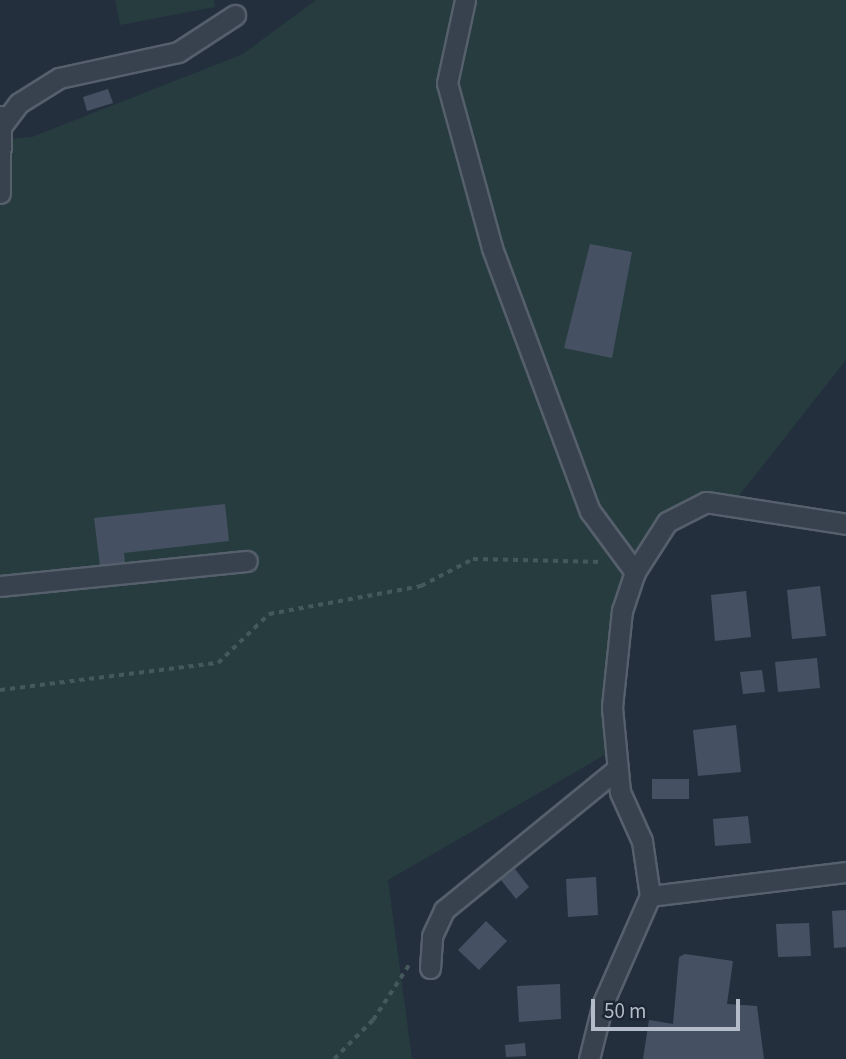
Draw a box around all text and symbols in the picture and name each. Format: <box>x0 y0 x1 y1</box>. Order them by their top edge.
scale bar <box>594 986 743 1030</box>
text: 50 m <box>604 996 646 1026</box>

